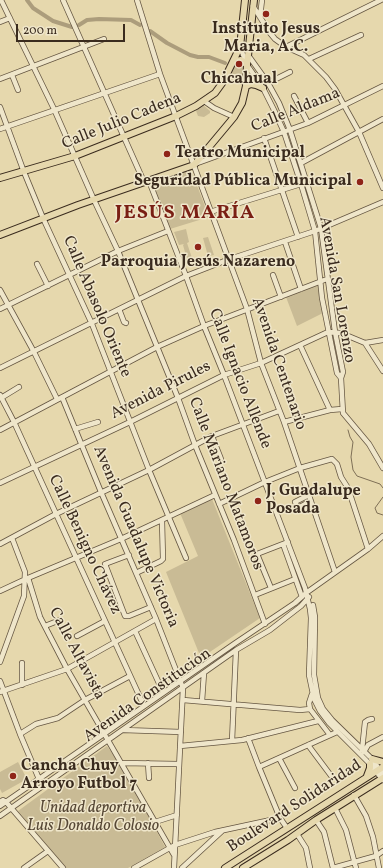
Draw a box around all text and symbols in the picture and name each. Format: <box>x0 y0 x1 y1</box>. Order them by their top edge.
marker: Instituto Jesus Maria, A.C. <box>261 9 271 19</box>
scale bar <box>18 16 127 42</box>
place label: Instituto Jesus Maria, A.C. <box>212 20 320 58</box>
text: 200 m <box>23 23 57 39</box>
marker: Chicahual <box>234 59 244 69</box>
place label: Chicahual <box>201 70 277 90</box>
street label: Calle Aldama <box>249 85 343 137</box>
street label: Calle Julio Cadena <box>60 89 184 155</box>
place label: Teatro Municipal <box>175 144 305 164</box>
marker: Teatro Municipal <box>162 149 172 159</box>
place label: Seguridad Pública Municipal <box>134 172 352 192</box>
marker: Seguridad Pública Municipal <box>355 177 365 187</box>
district label: JESÚS MARÍA <box>115 202 255 226</box>
street label: Avenida San Lorenzo <box>314 215 358 365</box>
street label: Calle Abasolo Oriente <box>57 233 135 381</box>
marker: Parroquia Jesús Nazareno <box>193 242 203 252</box>
place label: Parroquia Jesús Nazareno <box>101 253 295 273</box>
street label: Avenida Centenario <box>246 295 310 433</box>
street label: Calle Ignacio Allende <box>203 306 275 452</box>
street label: Avenida Pirules <box>108 358 214 424</box>
street label: Calle Mariano Matamoros <box>183 395 267 573</box>
street label: Avenida Guadalupe Victoria <box>88 443 182 631</box>
street label: Calle Benigno Chávez <box>43 472 125 618</box>
place label: J. Guadalupe Posada <box>266 482 361 520</box>
marker: J. Guadalupe Posada <box>253 496 263 506</box>
street label: Calle Altavista <box>44 605 108 703</box>
street label: Avenida Constitución <box>81 645 215 747</box>
street label: Boulevard Solidaridad <box>224 756 366 858</box>
place label: Cancha Chuy Arroyo Futbol 7 <box>21 757 137 795</box>
marker: Cancha Chuy Arroyo Futbol 7 <box>8 771 18 781</box>
park label: Unidad deportiva Luis Donaldo Colosio <box>27 799 159 837</box>

